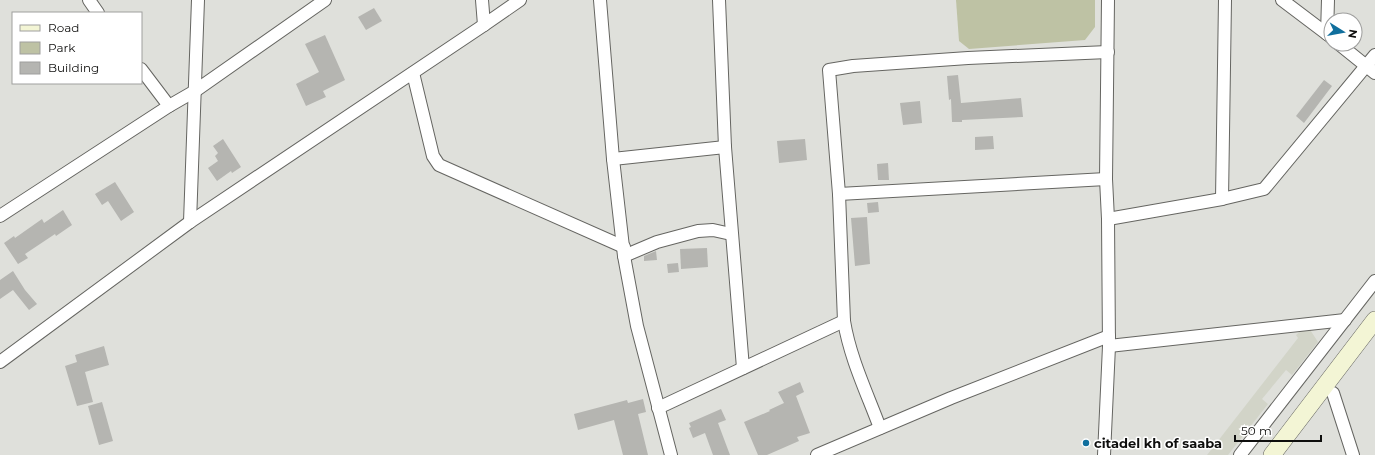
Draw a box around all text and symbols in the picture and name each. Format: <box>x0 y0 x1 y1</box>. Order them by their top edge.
legend <box>12 12 142 84</box>
north arrow <box>1323 12 1363 52</box>
text: Road <box>48 20 79 35</box>
text: N <box>1345 28 1361 40</box>
text: Park <box>48 40 76 55</box>
text: Building <box>48 60 99 75</box>
scale bar <box>1235 417 1321 443</box>
text: 50 m <box>1241 423 1272 438</box>
place label: citadel kh of saaba <box>1094 435 1222 451</box>
marker: citadel kh of saaba <box>1081 438 1091 448</box>

